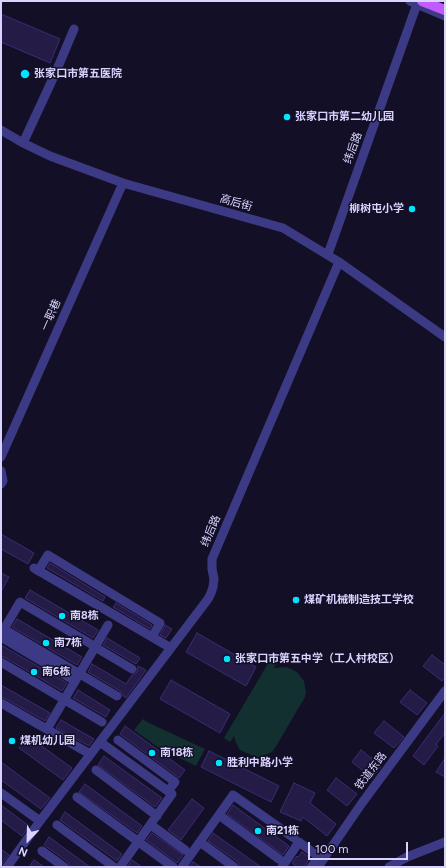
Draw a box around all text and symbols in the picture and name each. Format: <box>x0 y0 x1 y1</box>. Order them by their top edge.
place label: 张家口市第五医院 <box>34 67 122 81</box>
marker: 张家口市第五医院 <box>19 68 31 80</box>
place label: 张家口市第二幼儿园 <box>295 110 394 124</box>
marker: 张家口市第二幼儿园 <box>282 112 292 122</box>
street label: 纬后路 <box>341 130 365 166</box>
street label: 高后街 <box>218 192 254 214</box>
place label: 柳树屯小学 <box>349 202 404 216</box>
marker: 柳树屯小学 <box>407 204 417 214</box>
street label: 一职巷 <box>38 297 64 333</box>
street label: 纬后路 <box>198 513 224 549</box>
place label: 煤矿机械制造技工学校 <box>304 593 414 607</box>
marker: 煤矿机械制造技工学校 <box>291 595 301 605</box>
place label: 南8栋 <box>70 609 99 623</box>
marker: 南8栋 <box>57 611 67 621</box>
place label: 南7栋 <box>54 636 82 650</box>
marker: 南7栋 <box>41 638 51 648</box>
place label: 张家口市第五中学（工人村校区） <box>235 652 400 666</box>
marker: 张家口市第五中学（工人村校区） <box>222 654 232 664</box>
place label: 南6栋 <box>42 665 70 679</box>
marker: 南6栋 <box>29 667 39 677</box>
place label: 煤机幼儿园 <box>20 734 75 748</box>
marker: 煤机幼儿园 <box>7 736 17 746</box>
place label: 南18栋 <box>160 746 193 760</box>
marker: 南18栋 <box>147 748 157 758</box>
street label: 铁道东路 <box>352 749 390 793</box>
place label: 胜利中路小学 <box>227 756 293 770</box>
marker: 胜利中路小学 <box>214 758 224 768</box>
north arrow <box>8 820 48 860</box>
place label: 南21栋 <box>266 824 299 838</box>
marker: 南21栋 <box>253 826 263 836</box>
scale bar <box>310 834 410 860</box>
text: 100 m <box>315 842 349 856</box>
text: N <box>17 844 30 859</box>

